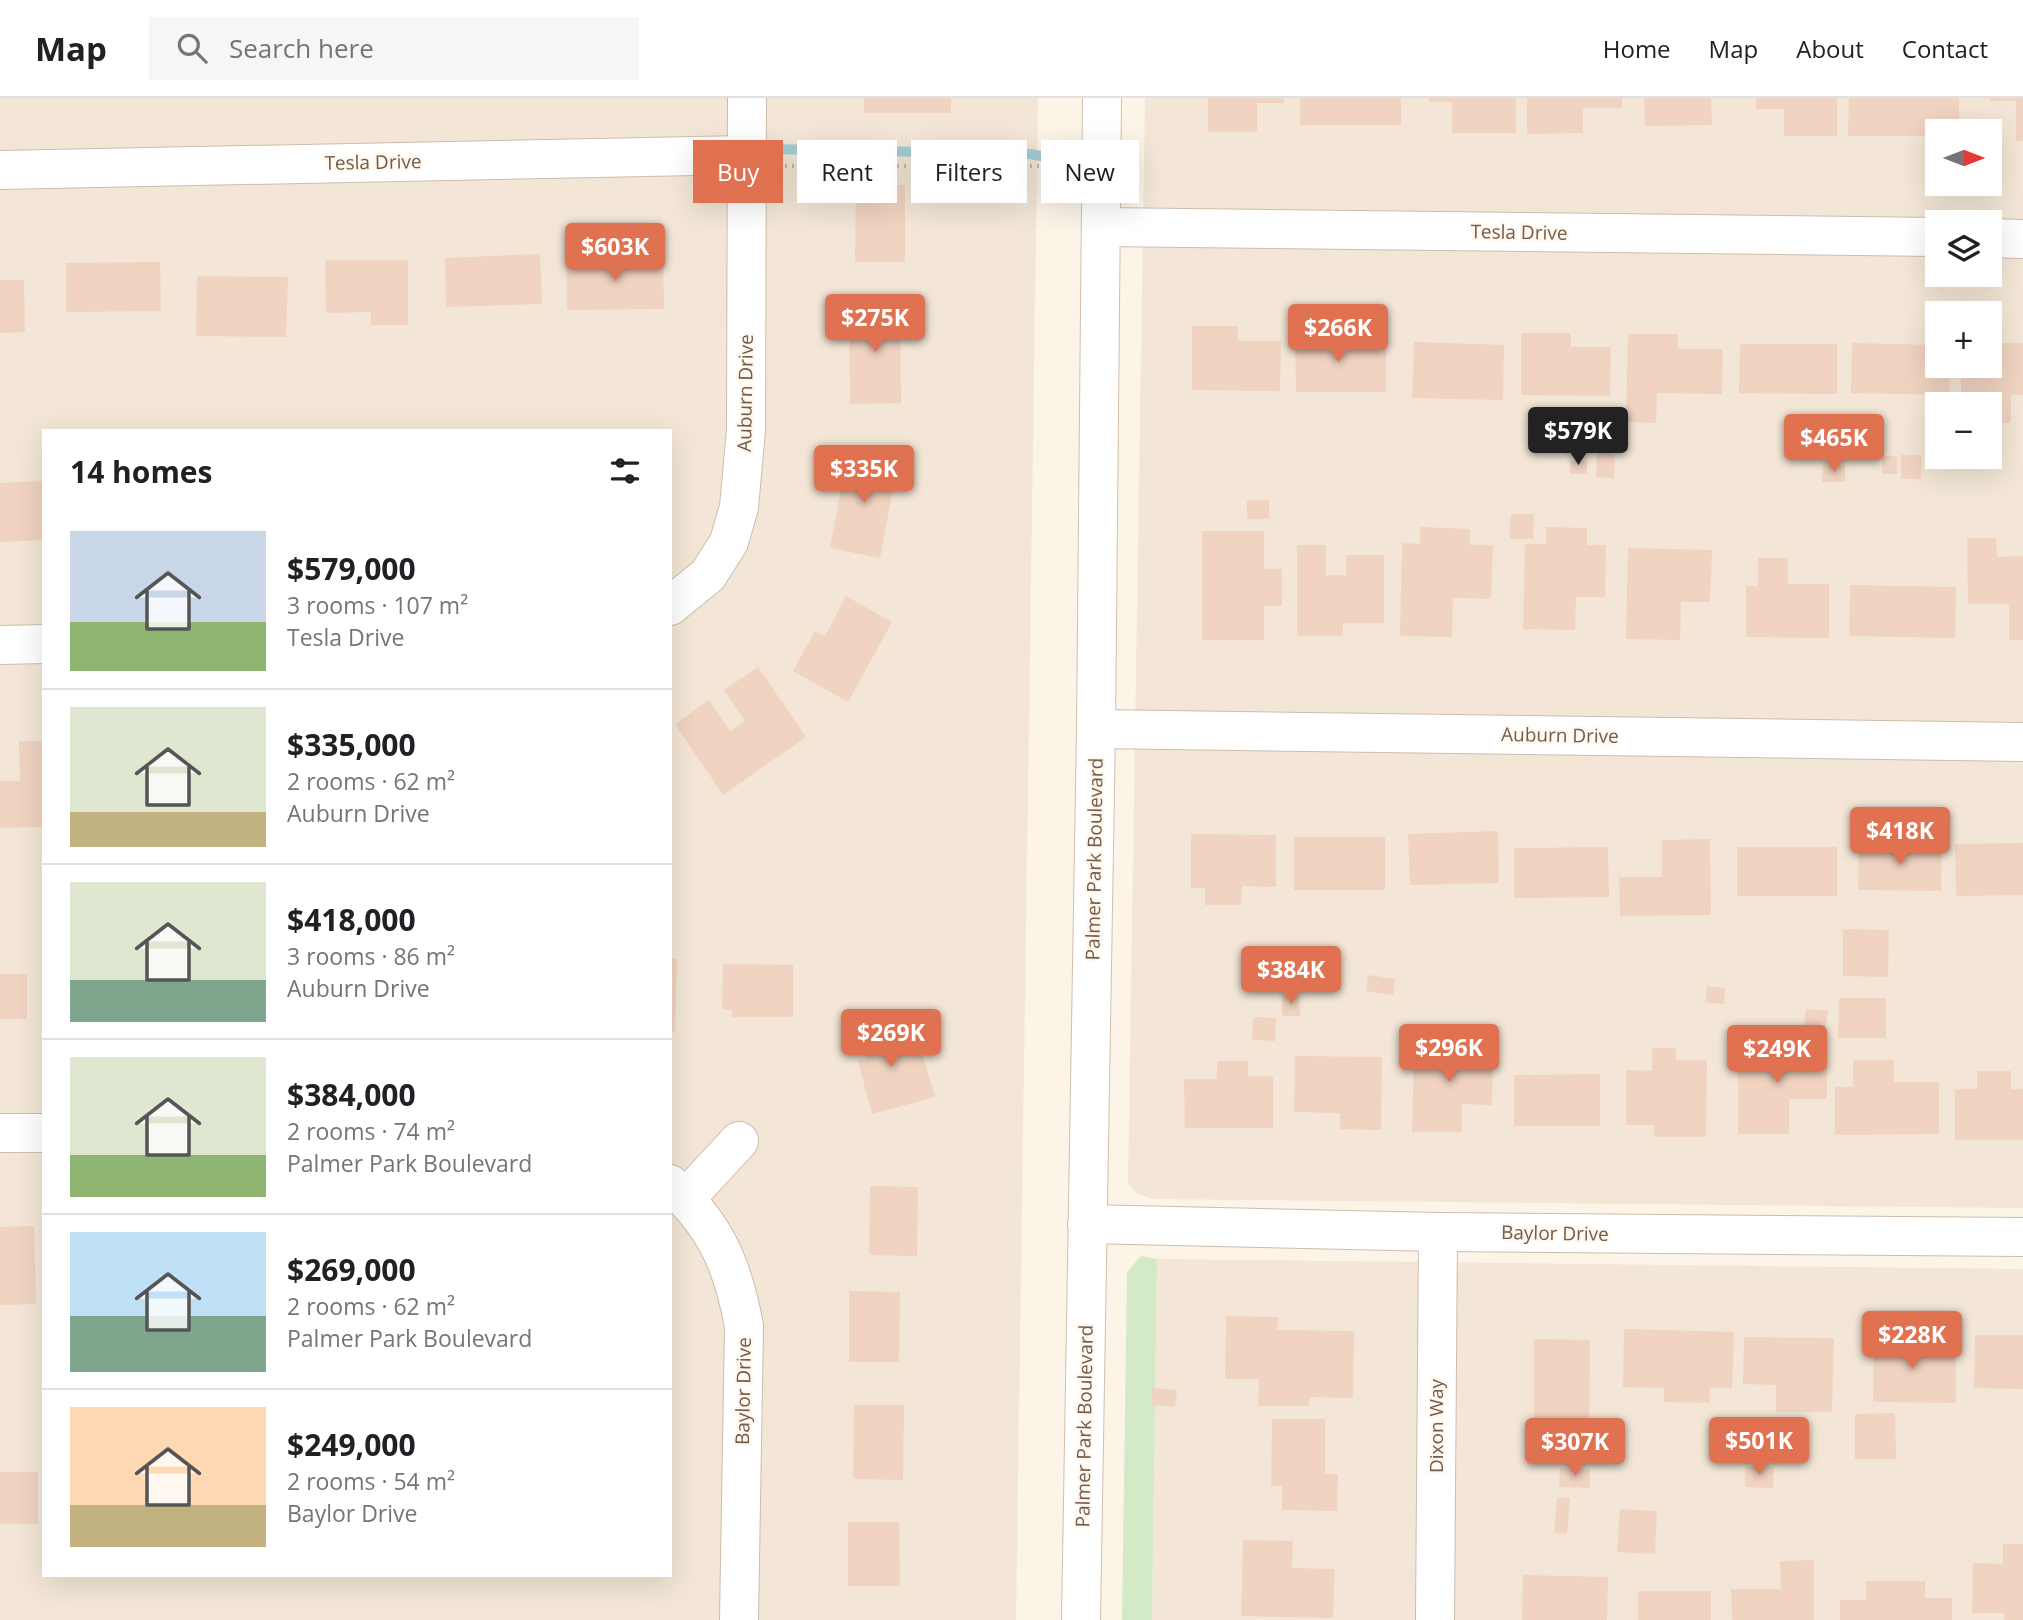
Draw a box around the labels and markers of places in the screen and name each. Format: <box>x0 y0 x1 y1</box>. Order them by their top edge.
pin: $603K <box>566 223 664 283</box>
pin: $275K <box>826 294 924 354</box>
pin: $266K <box>1289 304 1387 364</box>
pin: $579K <box>1529 408 1627 467</box>
pin: $465K <box>1785 414 1883 474</box>
pin: $335K <box>815 446 913 505</box>
pin: $418K <box>1851 808 1949 867</box>
pin: $384K <box>1242 946 1340 1006</box>
pin: $269K <box>842 1010 940 1069</box>
pin: $296K <box>1400 1024 1498 1084</box>
pin: $249K <box>1728 1026 1826 1085</box>
pin: $228K <box>1863 1312 1961 1371</box>
pin: $307K <box>1526 1418 1624 1478</box>
pin: $501K <box>1710 1418 1808 1477</box>

